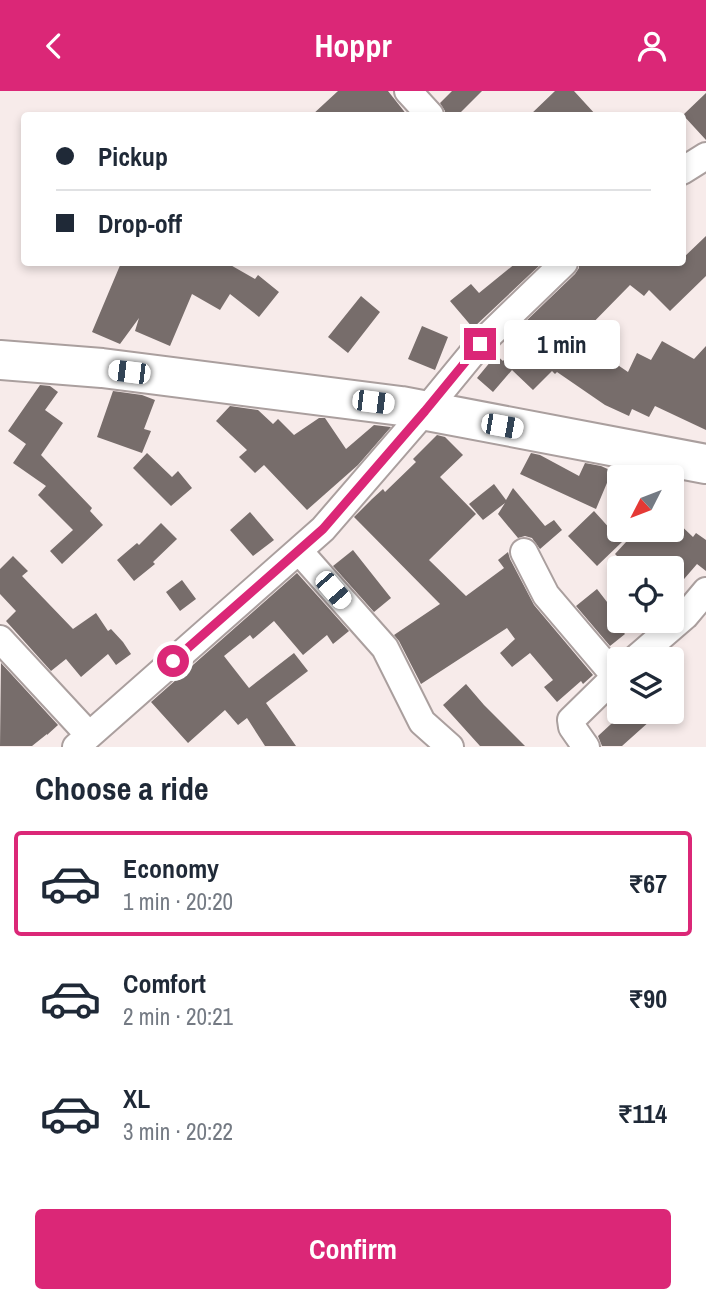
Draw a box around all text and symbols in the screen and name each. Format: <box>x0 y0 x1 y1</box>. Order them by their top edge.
text: Hoppr <box>314 24 392 67</box>
icon: back <box>35 27 73 65</box>
icon: person <box>633 27 671 65</box>
text: Pickup <box>98 139 168 174</box>
text: Drop-off <box>98 206 182 241</box>
callout: 1 min <box>504 320 620 369</box>
route end <box>464 328 496 360</box>
text: 1 min <box>537 329 587 360</box>
car <box>107 359 152 385</box>
car <box>351 389 396 415</box>
car <box>480 412 525 440</box>
north arrow <box>607 465 684 543</box>
map controls <box>607 465 684 724</box>
button: locate <box>607 556 684 633</box>
car <box>312 567 355 613</box>
route start <box>157 645 189 677</box>
button: layers <box>607 647 684 724</box>
text: Choose a ride <box>35 767 209 810</box>
text: Economy <box>123 851 219 886</box>
icon: car <box>39 852 102 915</box>
text: ₹67 <box>628 866 667 901</box>
text: 1 min · 20:20 <box>123 886 233 917</box>
text: Comfort <box>123 966 206 1001</box>
icon: car <box>39 967 102 1030</box>
text: ₹90 <box>628 981 667 1016</box>
text: 2 min · 20:21 <box>123 1001 233 1032</box>
text: XL <box>123 1081 150 1116</box>
icon: car <box>39 1082 102 1145</box>
text: ₹114 <box>618 1096 667 1131</box>
text: 3 min · 20:22 <box>123 1116 233 1147</box>
button: Confirm <box>35 1209 671 1289</box>

